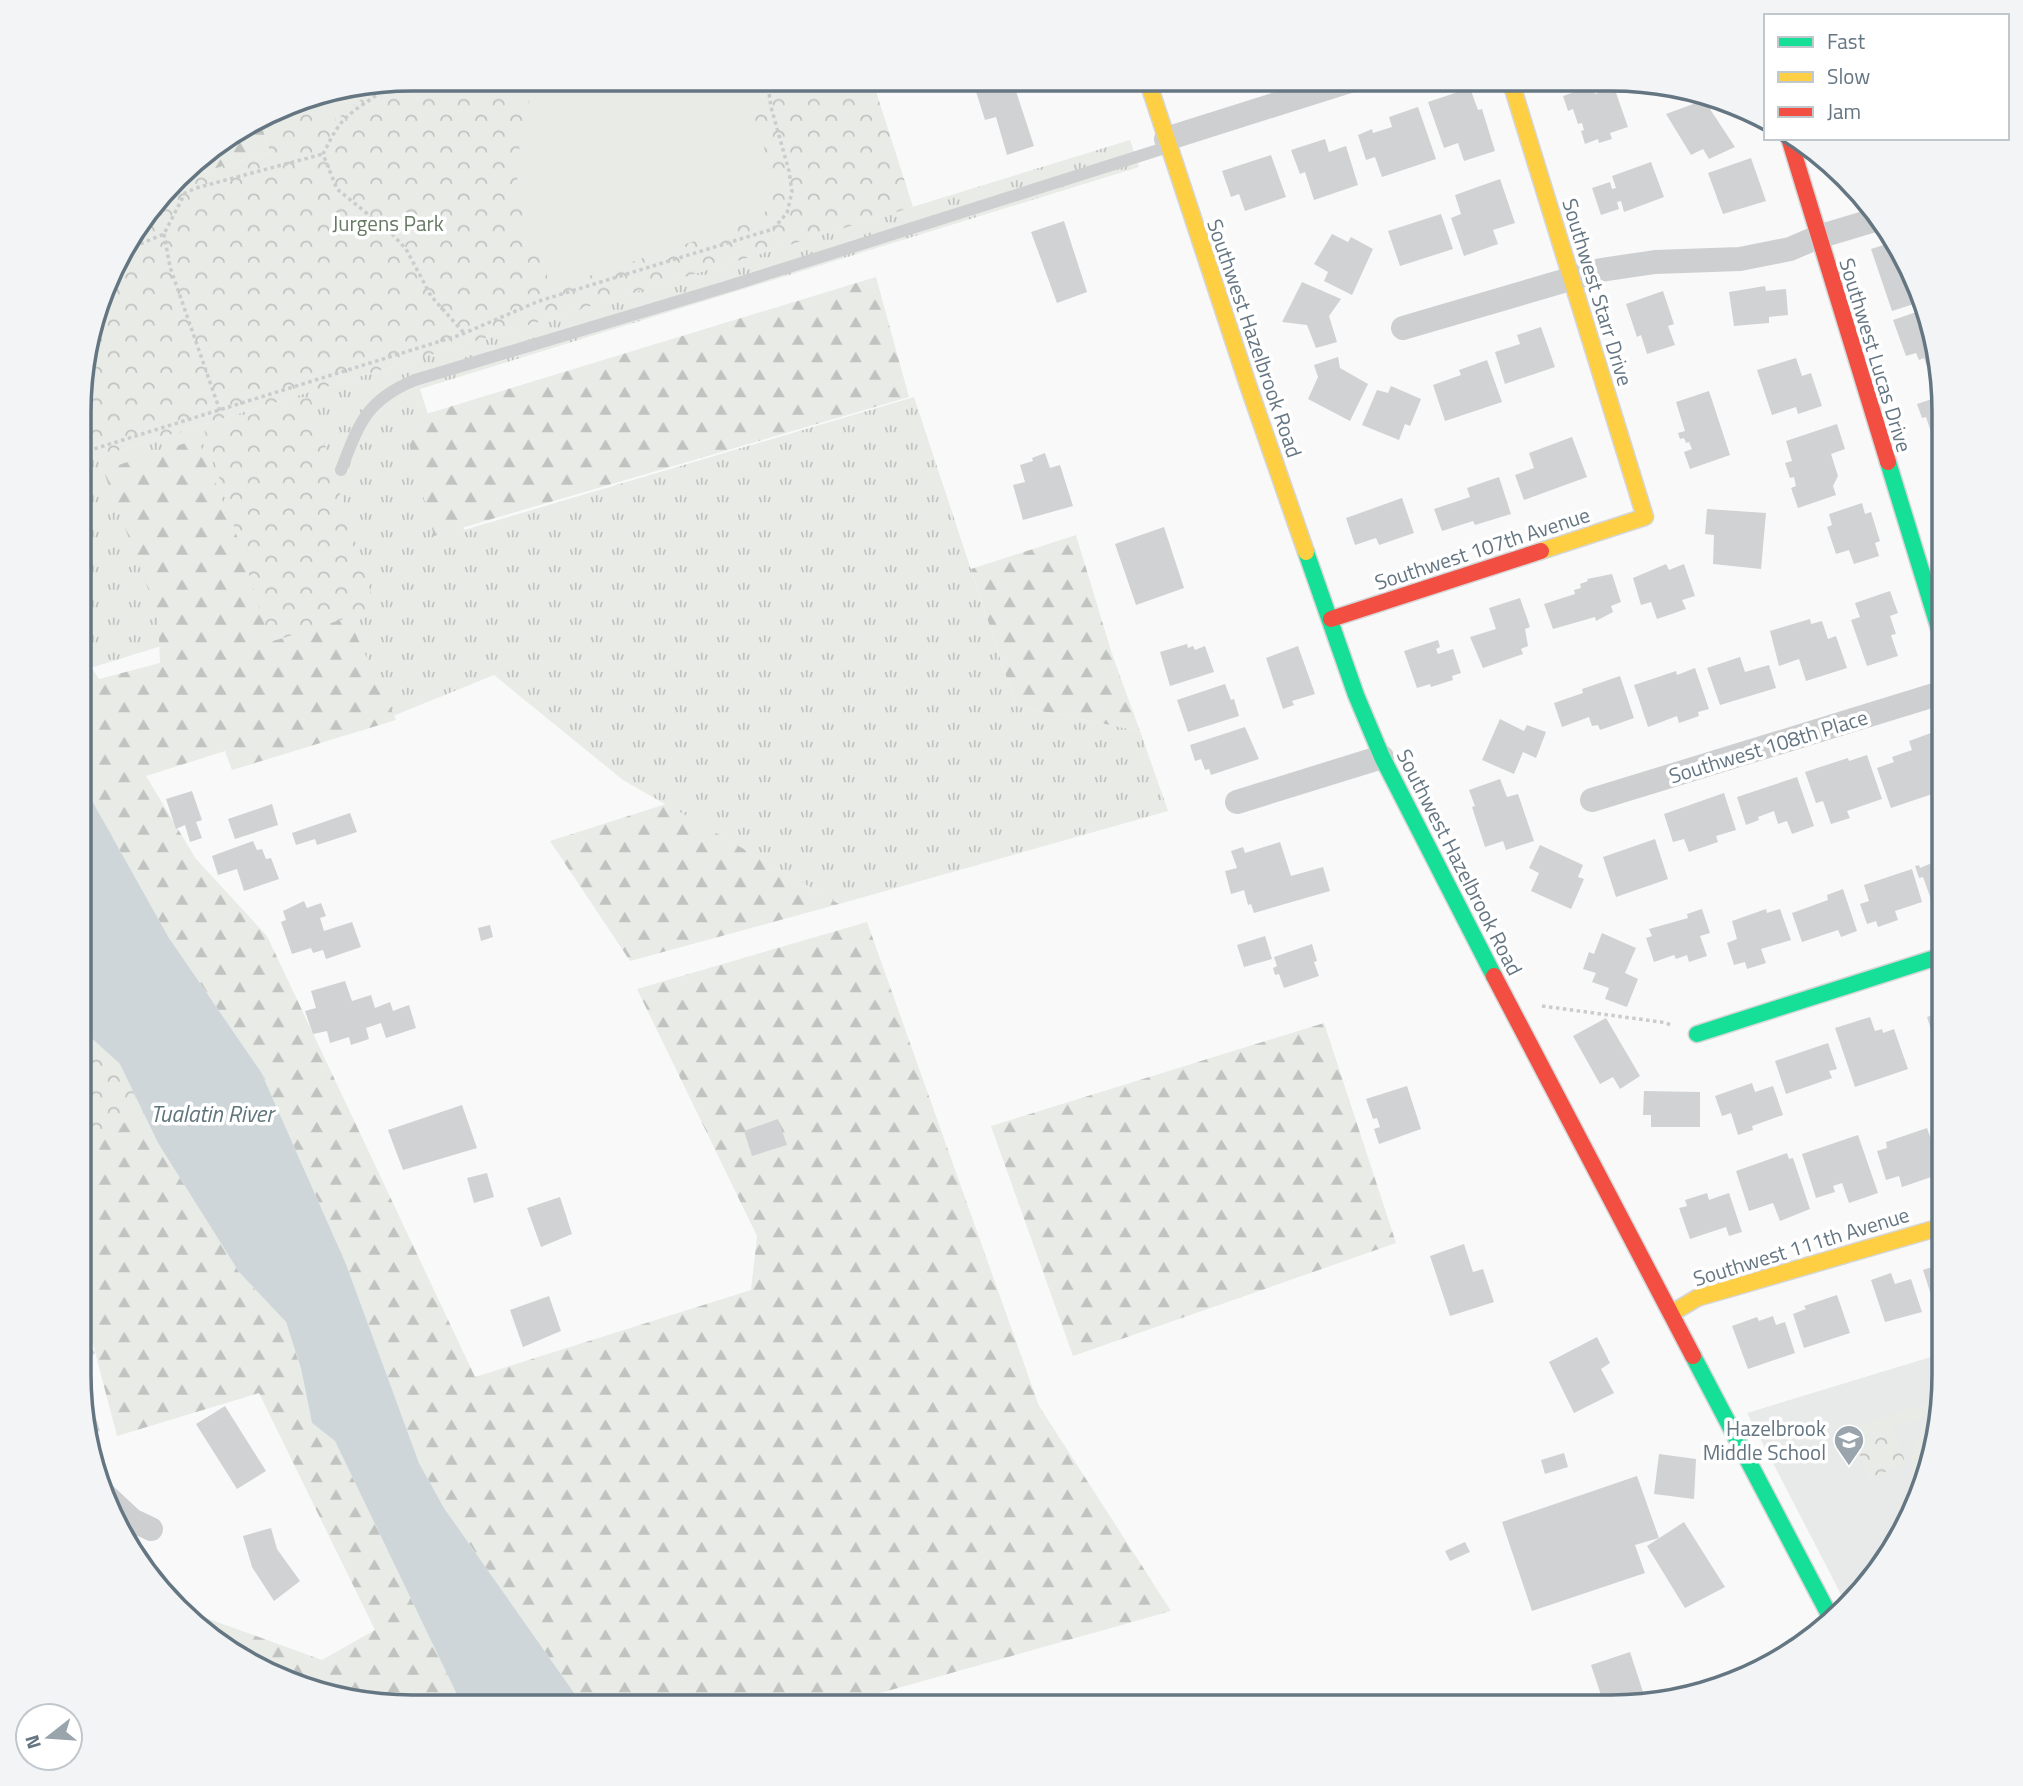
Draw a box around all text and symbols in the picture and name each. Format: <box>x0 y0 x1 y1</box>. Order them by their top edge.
legend <box>1764 14 2009 140</box>
text: Fast <box>1827 25 1866 57</box>
text: Slow <box>1827 60 1870 92</box>
text: Jam <box>1827 95 1861 127</box>
street label: Southwest Starr Drive <box>1554 194 1642 390</box>
park label: Jurgens Park <box>332 207 444 239</box>
street label: Southwest Hazelbrook Road <box>1199 214 1311 462</box>
street label: Southwest Lucas Drive <box>1831 254 1921 456</box>
street label: Southwest 107th Avenue <box>1370 498 1594 598</box>
street label: Southwest 108th Place <box>1665 701 1871 791</box>
street label: Southwest Hazelbrook Road <box>1389 743 1531 981</box>
water label: Tualatin River <box>151 1096 276 1131</box>
street label: Southwest 111th Avenue <box>1689 1198 1913 1294</box>
place label: Hazelbrook Middle School <box>1703 1412 1826 1468</box>
school or university icon: Hazelbrook Middle School <box>1832 1423 1866 1467</box>
north arrow <box>14 1702 84 1772</box>
text: N <box>16 1732 48 1753</box>

